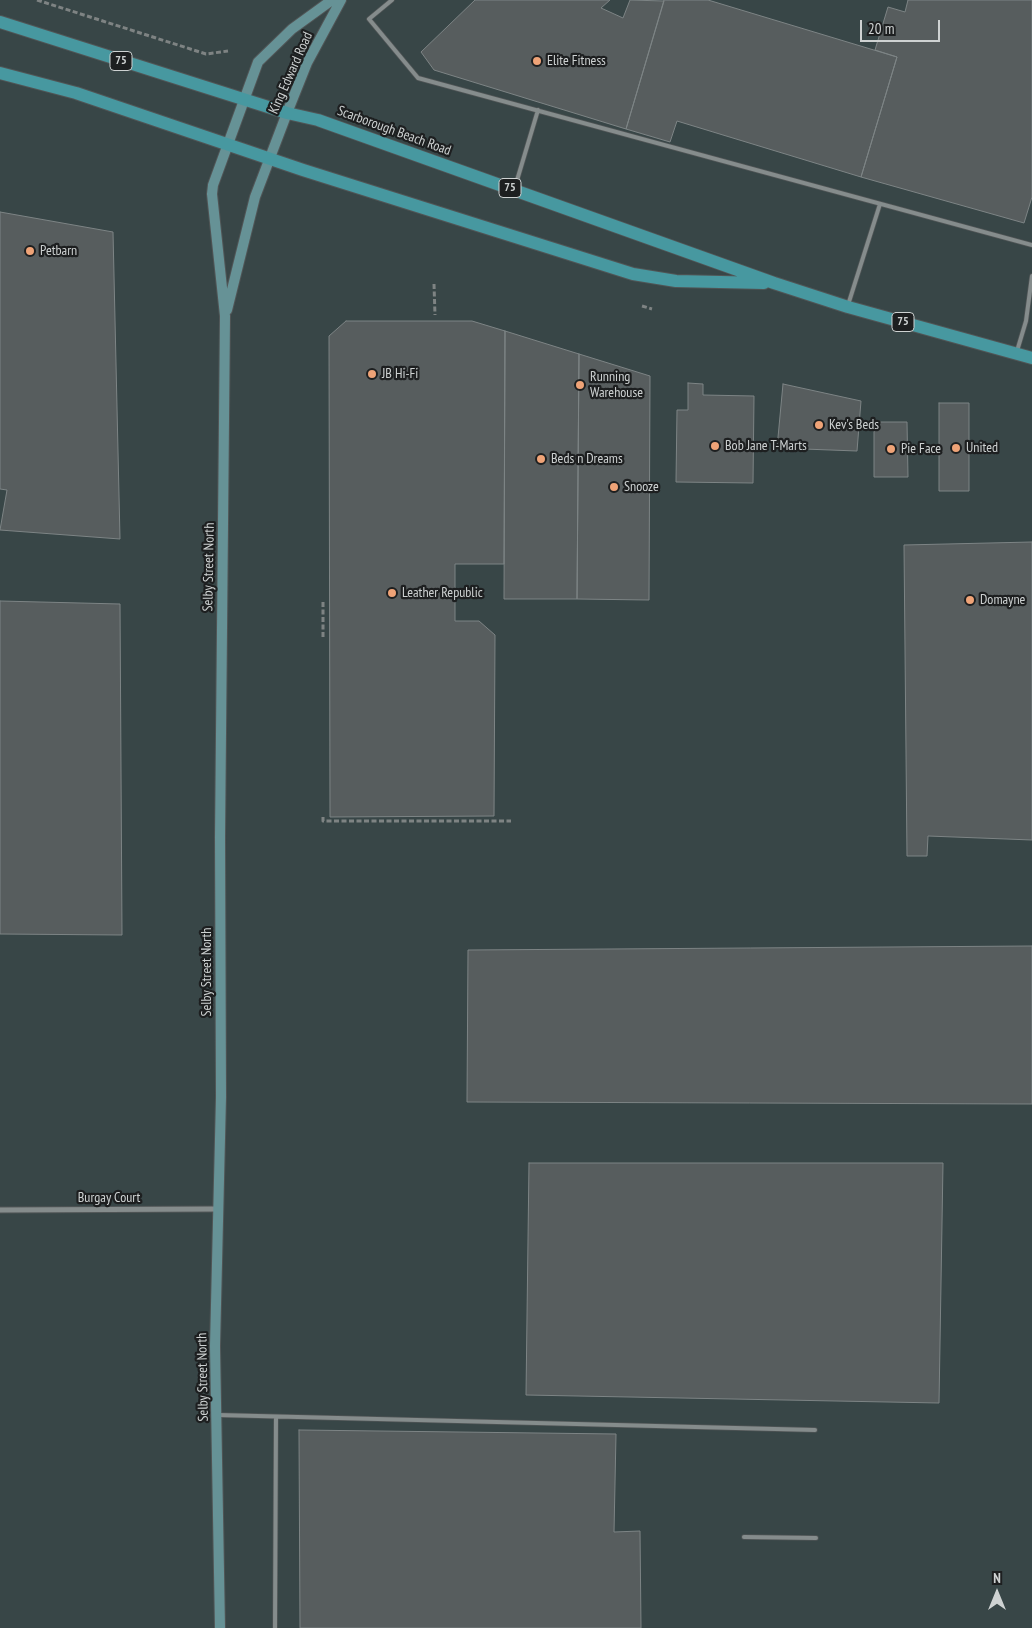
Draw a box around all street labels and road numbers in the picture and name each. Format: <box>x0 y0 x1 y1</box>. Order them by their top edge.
street label: King Edward Road <box>265 29 317 117</box>
road number: 75 <box>110 51 132 70</box>
street label: Scarborough Beach Road <box>335 103 453 159</box>
road number: 75 <box>499 178 521 198</box>
road number: 75 <box>892 313 914 332</box>
street label: Selby Street North <box>200 522 218 612</box>
street label: Selby Street North <box>199 928 215 1016</box>
street label: Burgay Court <box>78 1190 140 1206</box>
street label: Selby Street North <box>194 1332 212 1422</box>

